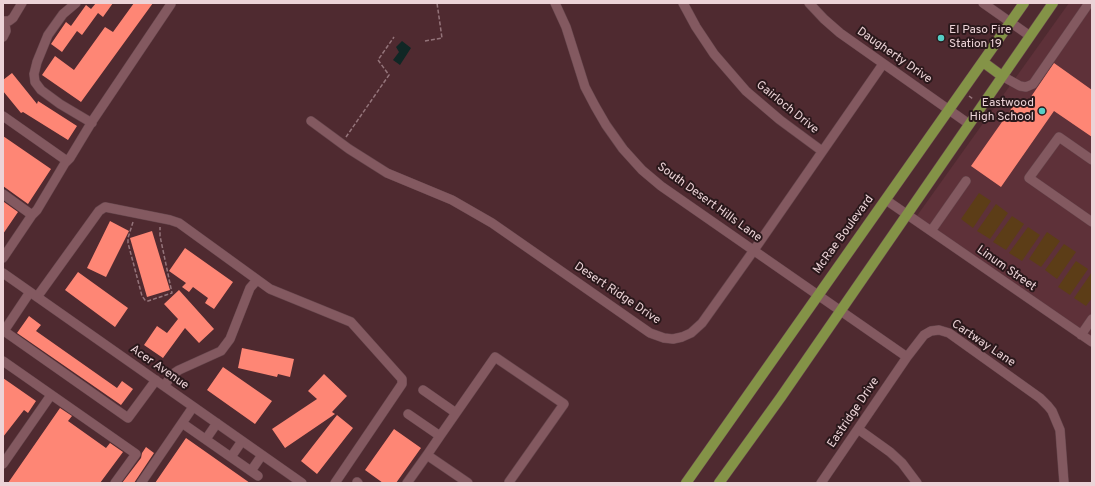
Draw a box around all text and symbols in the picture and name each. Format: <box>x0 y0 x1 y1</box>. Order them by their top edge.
place label: El Paso Fire Station 19 <box>949 24 1011 52</box>
street label: Daugherty Drive <box>854 25 934 87</box>
marker: El Paso Fire Station 19 <box>936 33 946 43</box>
street label: Gairloch Drive <box>753 78 821 138</box>
place label: Eastwood High School <box>970 97 1034 125</box>
marker: Eastwood High School <box>1037 106 1047 116</box>
street label: South Desert Hills Lane <box>654 160 764 246</box>
street label: McRae Boulevard <box>811 193 877 277</box>
street label: Linum Street <box>973 243 1039 295</box>
street label: Desert Ridge Drive <box>571 260 663 328</box>
street label: Cartway Lane <box>948 317 1018 371</box>
street label: Acer Avenue <box>127 343 191 393</box>
street label: Eastridge Drive <box>825 375 883 451</box>

